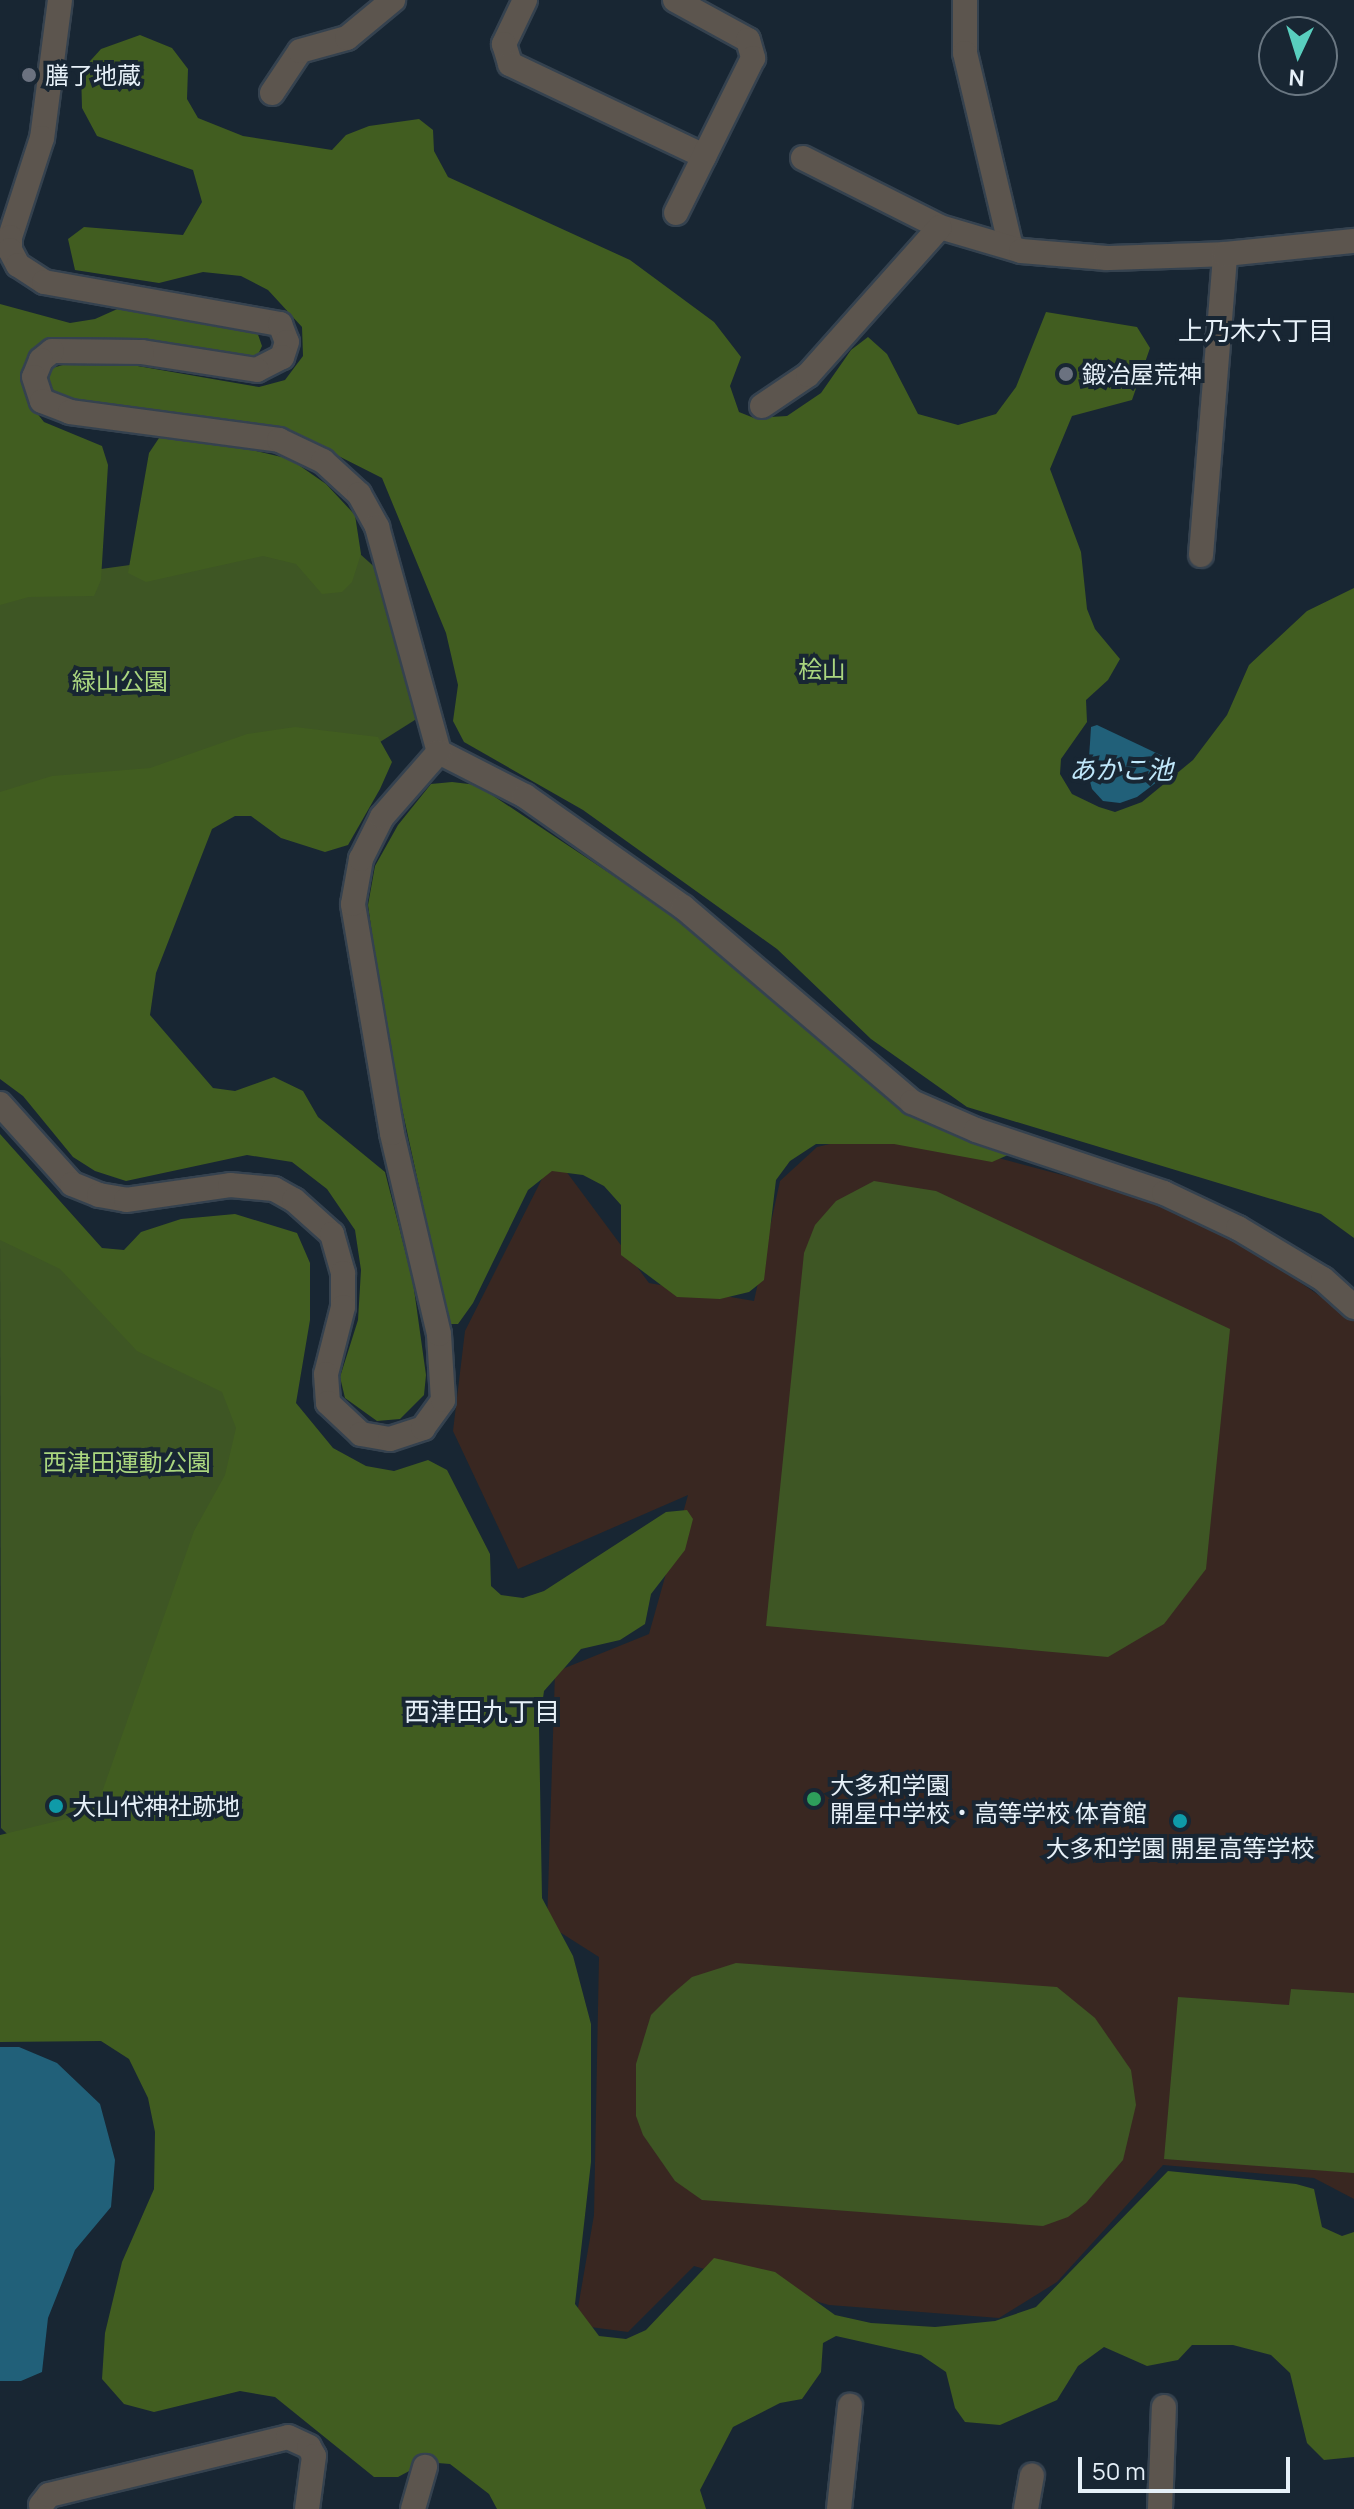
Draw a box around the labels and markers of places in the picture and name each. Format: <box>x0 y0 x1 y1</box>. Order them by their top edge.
place label: 膳了地蔵 <box>45 61 141 89</box>
marker: 膳了地蔵 <box>20 66 38 84</box>
place label: 鍛冶屋荒神 <box>1082 360 1202 388</box>
marker: 鍛冶屋荒神 <box>1057 365 1075 383</box>
place label: 大多和学園 開星中学校・高等学校 体育館 <box>830 1771 1147 1827</box>
marker: 大多和学園 開星中学校・高等学校 体育館 <box>805 1790 823 1808</box>
place label: 大山代神社跡地 <box>72 1792 240 1820</box>
marker: 大山代神社跡地 <box>47 1797 65 1815</box>
marker: 大多和学園 開星高等学校 <box>1171 1812 1189 1830</box>
place label: 大多和学園 開星高等学校 <box>1046 1834 1314 1862</box>

